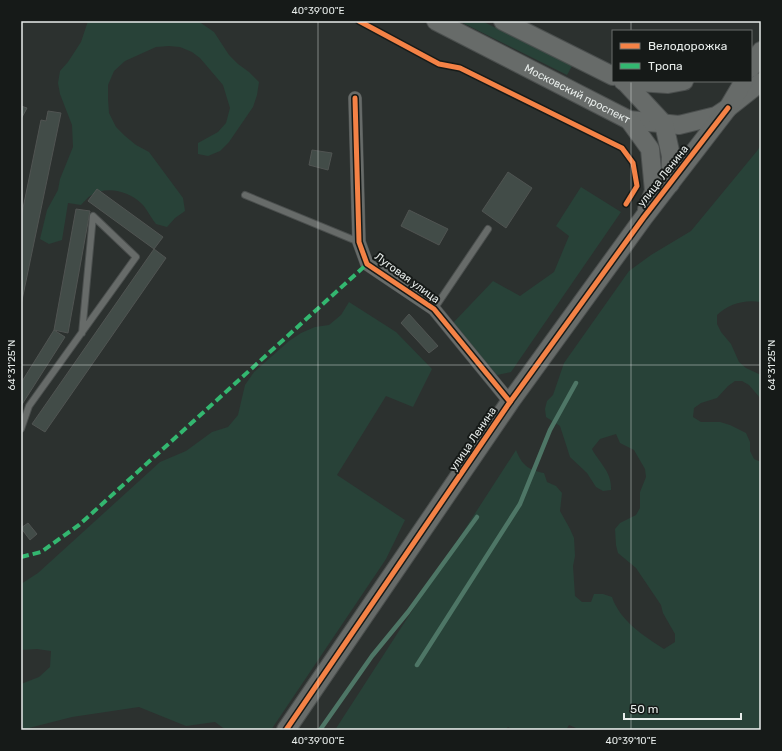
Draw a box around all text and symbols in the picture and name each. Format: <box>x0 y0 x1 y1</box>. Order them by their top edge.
text: 40°39'00"E <box>291 5 345 17</box>
legend <box>612 30 752 82</box>
text: Велодорожка <box>648 39 727 53</box>
text: Тропа <box>648 59 683 73</box>
street label: Московский проспект <box>522 61 633 126</box>
street label: улица Ленина <box>635 143 691 209</box>
street label: Луговая улица <box>372 250 442 306</box>
text: 64°31'25"N <box>6 340 18 390</box>
text: 64°31'25"N <box>766 340 778 390</box>
street label: улица Ленина <box>447 405 499 473</box>
scale bar <box>624 695 741 721</box>
text: 50 m <box>630 702 658 716</box>
text: 40°39'00"E <box>291 735 345 747</box>
text: 40°39'10"E <box>606 735 657 747</box>

